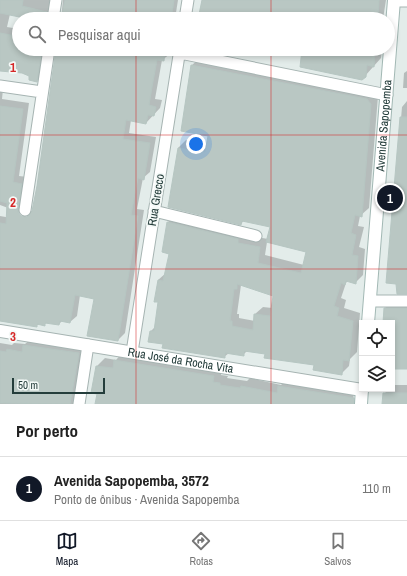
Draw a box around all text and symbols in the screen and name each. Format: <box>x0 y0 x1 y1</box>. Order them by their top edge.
search box <box>12 12 395 56</box>
icon: search <box>26 23 48 45</box>
text: Pesquisar aqui <box>58 24 141 45</box>
text: 1 <box>10 59 16 76</box>
street label: Avenida Sapopemba <box>372 79 396 173</box>
your location <box>186 134 206 154</box>
street label: Rua Grecco <box>144 173 168 227</box>
pin: 1 <box>377 183 403 213</box>
text: 2 <box>10 194 16 211</box>
map controls <box>359 320 395 392</box>
button: locate <box>359 320 395 356</box>
text: 3 <box>10 328 16 345</box>
street label: Rua José da Rocha Vita <box>127 344 235 377</box>
button: layers <box>359 356 395 392</box>
scale bar <box>12 376 105 395</box>
text: 50 m <box>18 378 38 392</box>
text: Por perto <box>16 419 78 442</box>
text: Avenida Sapopemba, 3572 <box>54 470 209 491</box>
text: 1 <box>26 480 32 497</box>
text: 110 m <box>362 480 391 497</box>
text: Ponto de ônibus · Avenida Sapopemba <box>54 491 239 508</box>
tab: Mapa <box>56 530 78 568</box>
tab: Rotas <box>189 530 213 568</box>
tab: Salvos <box>324 530 351 568</box>

